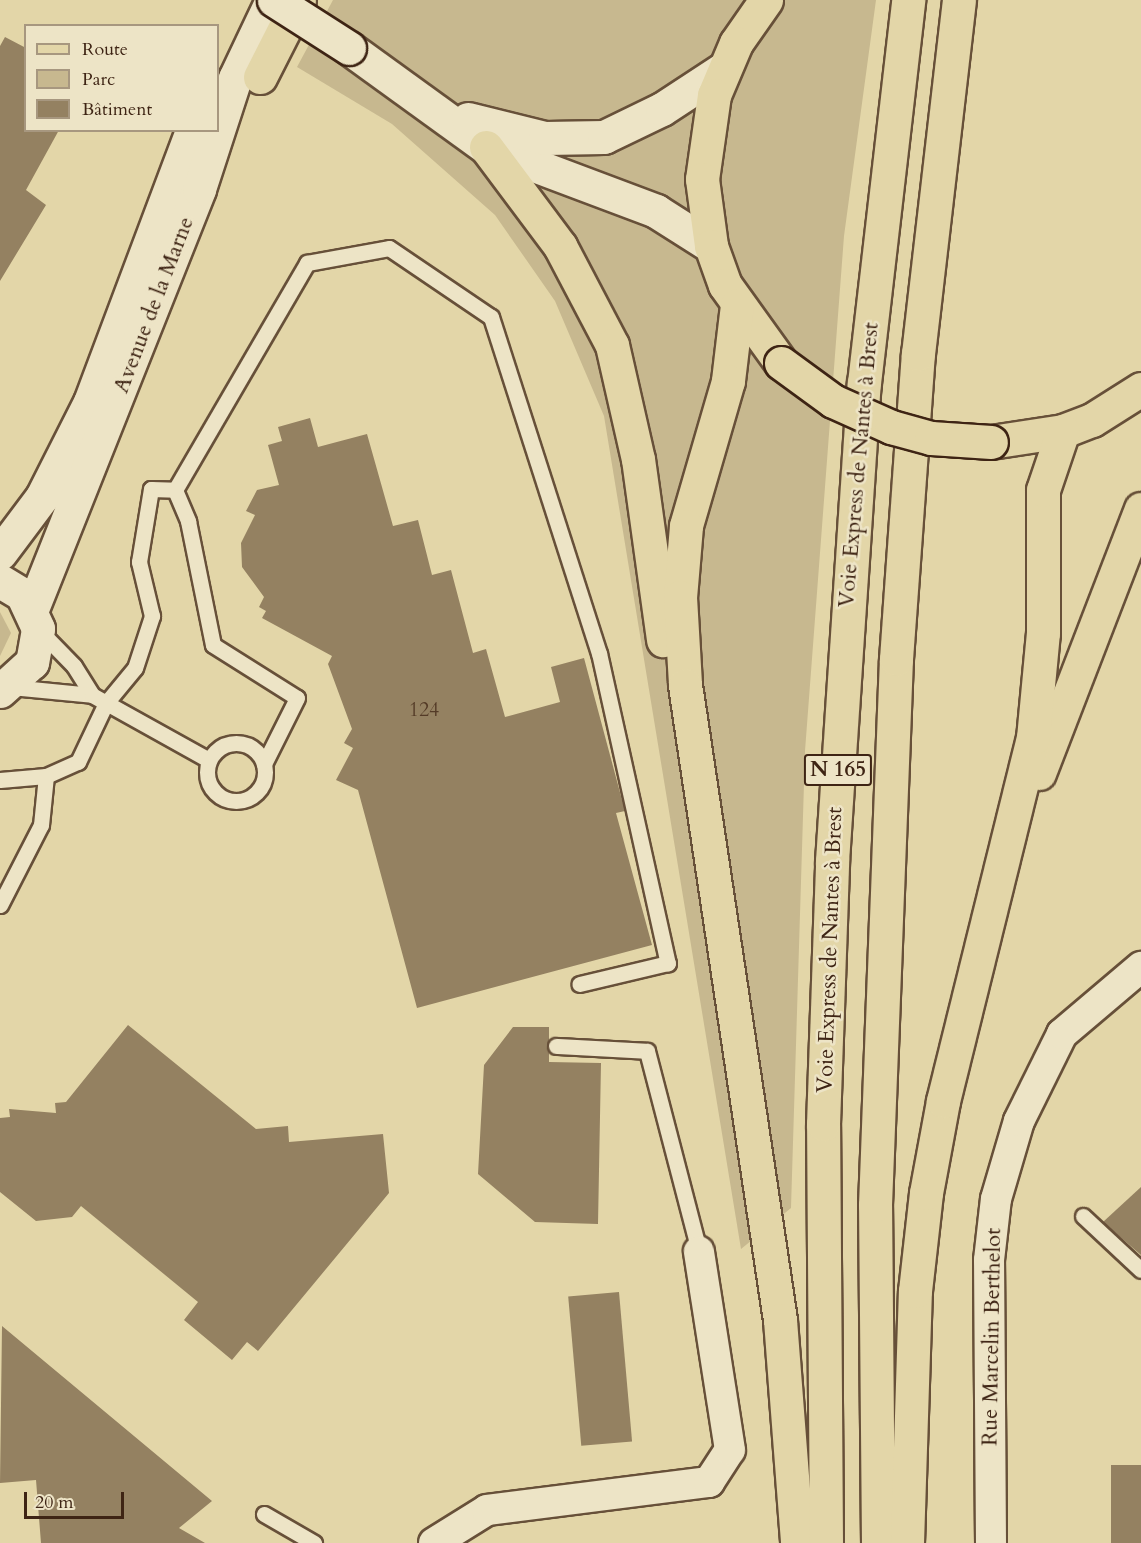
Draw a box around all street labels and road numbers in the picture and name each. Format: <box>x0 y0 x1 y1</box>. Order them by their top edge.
street label: Avenue de la Marne <box>108 213 200 397</box>
street label: Voie Express de Nantes à Brest <box>833 321 885 609</box>
road number: N 165 <box>804 752 872 788</box>
street label: Voie Express de Nantes à Brest <box>812 806 848 1094</box>
street label: Rue Marcelin Berthelot <box>977 1228 1007 1446</box>

